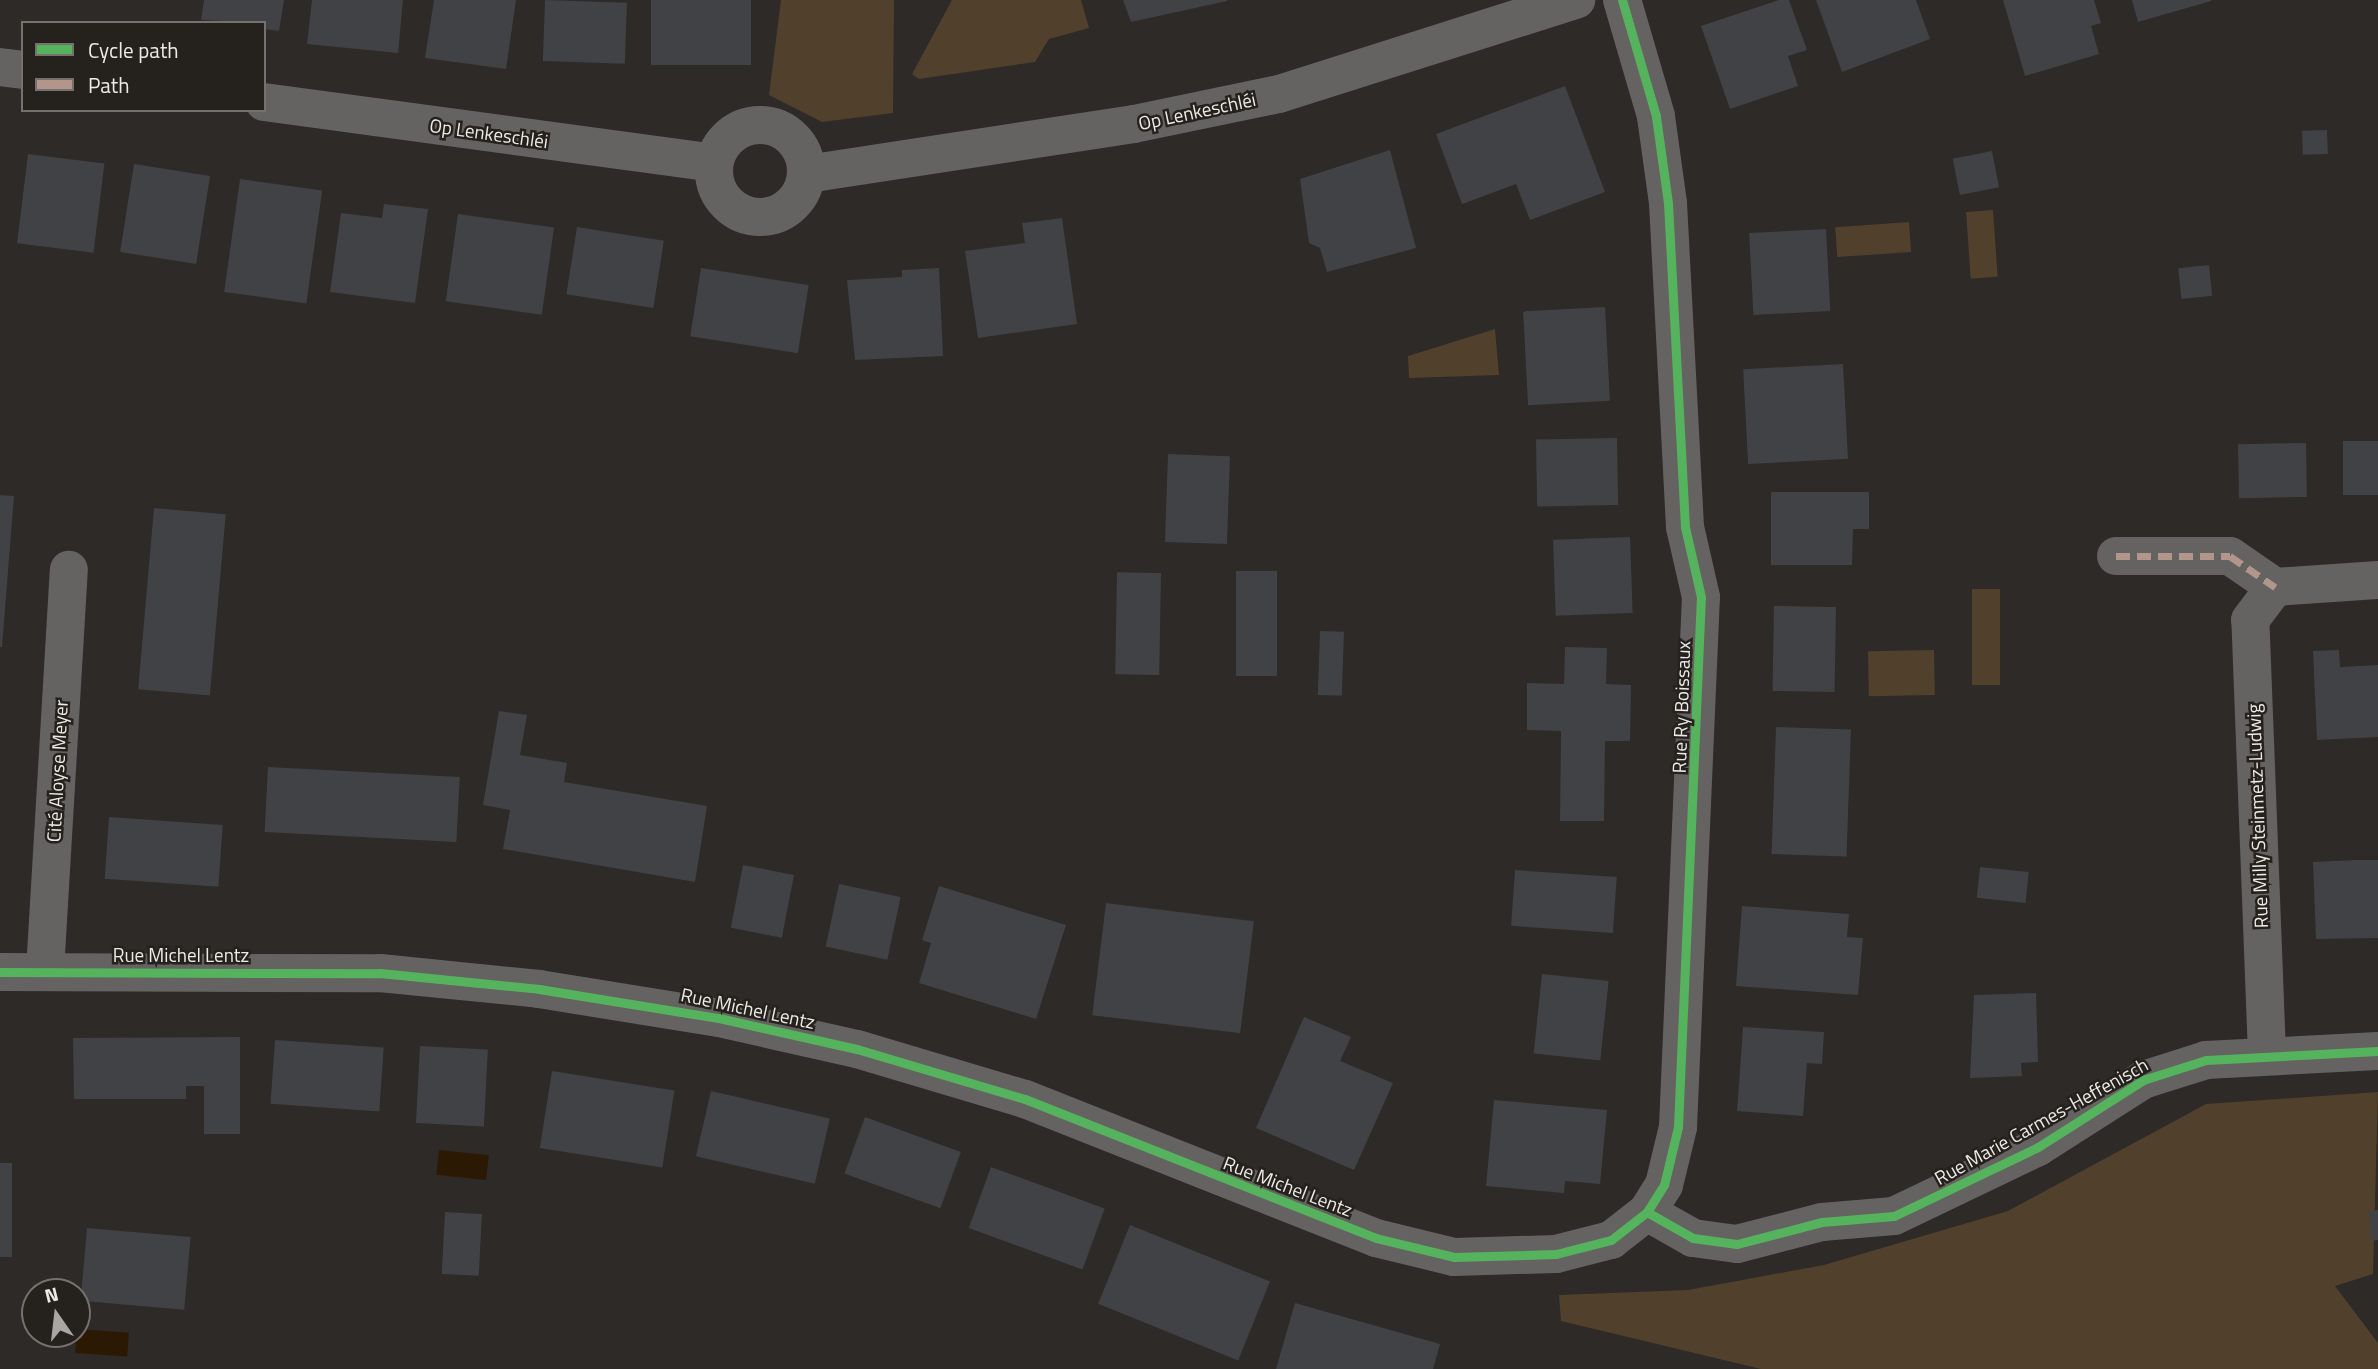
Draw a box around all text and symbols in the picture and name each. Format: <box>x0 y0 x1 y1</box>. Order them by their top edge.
legend <box>21 21 266 112</box>
text: Cycle path <box>88 34 179 66</box>
text: Path <box>88 69 130 101</box>
street label: Op Lenkeschléi <box>1136 87 1258 135</box>
street label: Op Lenkeschléi <box>428 113 550 153</box>
street label: Rue Ry Boissaux <box>1667 640 1695 774</box>
street label: Cité Aloyse Meyer <box>42 699 72 843</box>
street label: Rue Milly Steinmetz-Ludwig <box>2242 703 2272 929</box>
street label: Rue Michel Lentz <box>113 944 249 966</box>
street label: Rue Michel Lentz <box>679 983 817 1033</box>
street label: Rue Marie Carmes-Heffenisch <box>1930 1053 2152 1189</box>
street label: Rue Michel Lentz <box>1220 1151 1356 1221</box>
north arrow <box>21 1278 91 1348</box>
text: N <box>41 1278 61 1310</box>

